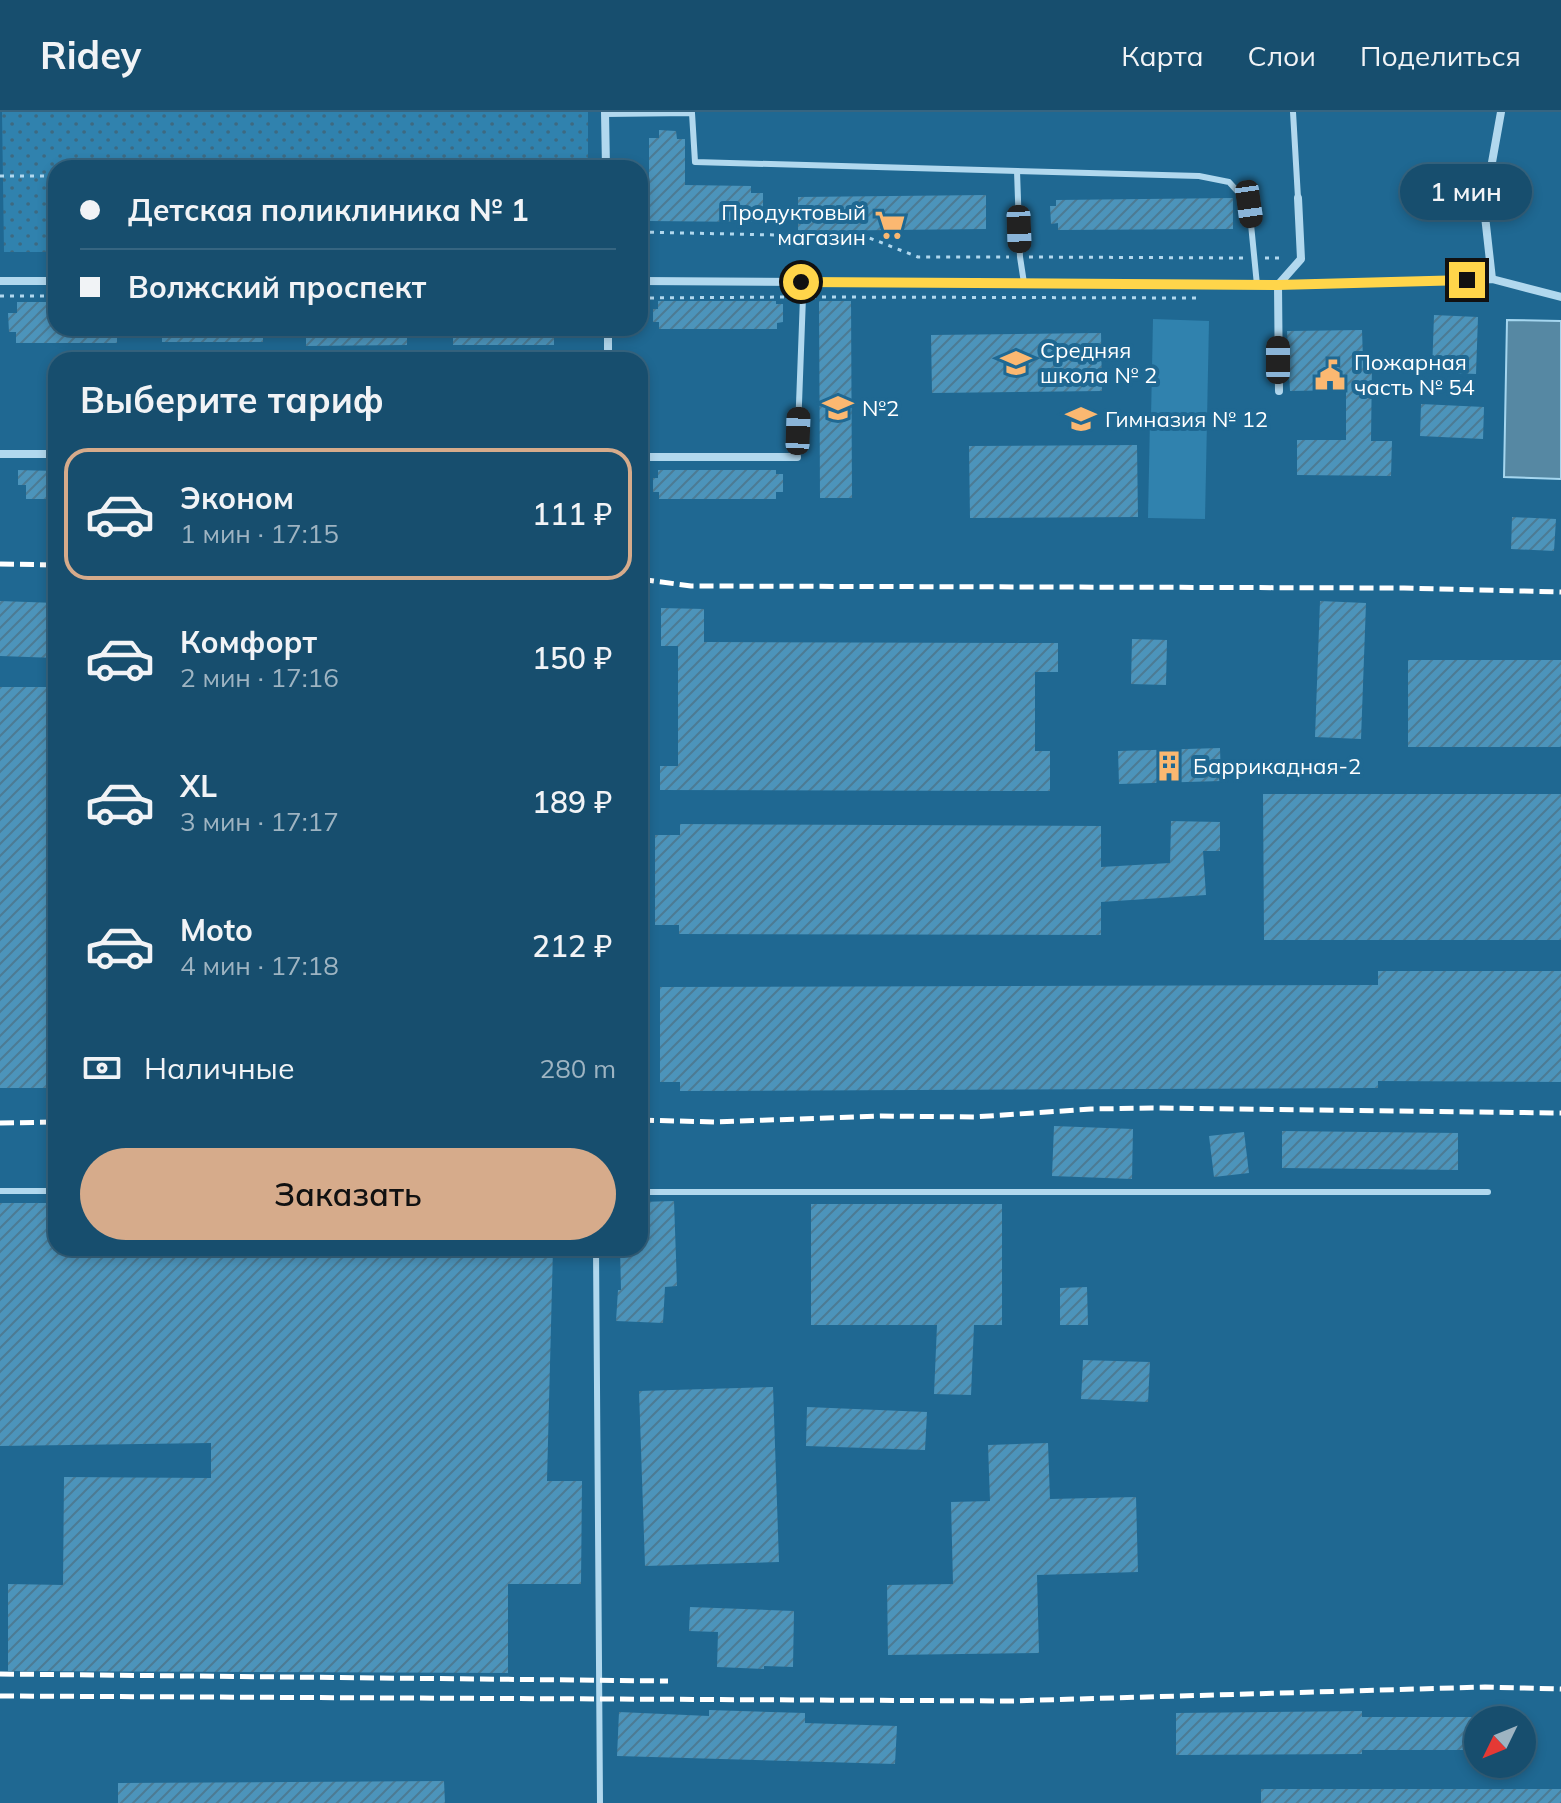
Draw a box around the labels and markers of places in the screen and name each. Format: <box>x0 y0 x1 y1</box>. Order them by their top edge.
place label: Продуктовый магазин <box>721 198 866 251</box>
supermarket icon: Продуктовый магазин <box>873 208 907 242</box>
place label: Средняя школа № 2 <box>1040 336 1157 389</box>
school or university icon: Средняя школа № 2 <box>999 346 1033 380</box>
place label: Пожарная часть № 54 <box>1354 348 1475 401</box>
public building icon: Пожарная часть № 54 <box>1313 358 1347 392</box>
school or university icon: №2 <box>821 391 855 425</box>
place label: №2 <box>862 394 899 422</box>
school or university icon: Гимназия № 12 <box>1064 402 1098 436</box>
place label: Гимназия № 12 <box>1105 405 1268 433</box>
building icon: Баррикадная-2 <box>1152 749 1186 783</box>
place label: Баррикадная-2 <box>1193 752 1361 780</box>

